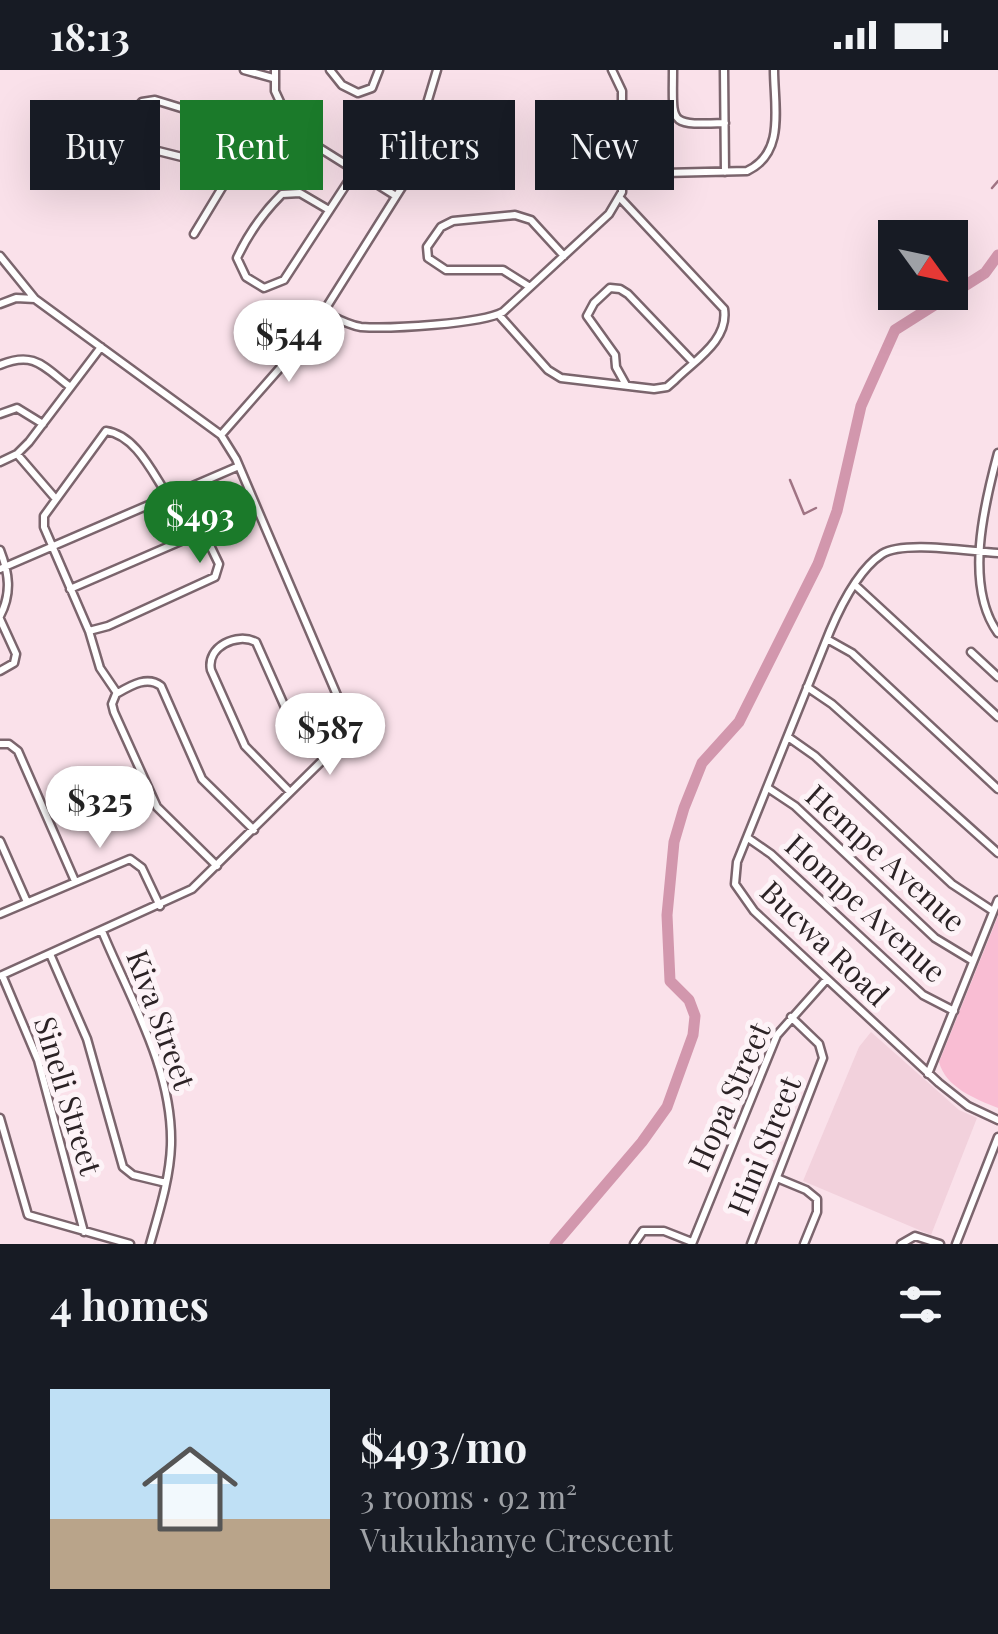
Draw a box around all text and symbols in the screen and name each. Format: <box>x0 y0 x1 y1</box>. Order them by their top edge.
text: 18:13 <box>50 10 130 61</box>
chip: Buy <box>30 100 160 190</box>
chip: Rent <box>180 100 323 190</box>
chip: Filters <box>343 100 515 190</box>
chip: New <box>535 100 674 190</box>
north arrow <box>878 220 968 310</box>
map controls <box>878 220 968 310</box>
pin: $544 <box>230 300 348 385</box>
text: $544 <box>256 311 322 354</box>
pin: $493 <box>141 481 259 566</box>
text: $493 <box>166 492 234 535</box>
pin: $587 <box>271 693 389 778</box>
text: $587 <box>297 704 363 747</box>
pin: $325 <box>41 766 159 851</box>
street label: Hempe Avenue <box>798 775 975 940</box>
text: $325 <box>67 777 133 820</box>
street label: Hompe Avenue <box>777 825 955 990</box>
street label: Bucwa Road <box>753 871 898 1014</box>
street label: Kiva Street <box>118 944 206 1095</box>
street label: Sineli Street <box>26 1011 112 1180</box>
street label: Hopa Street <box>678 1015 779 1177</box>
street label: Hini Street <box>717 1070 809 1221</box>
text: 4 homes <box>50 1276 209 1332</box>
icon: filters <box>893 1277 948 1332</box>
text: $493/mo <box>360 1418 527 1474</box>
icon: home <box>130 1429 250 1549</box>
text: 3 rooms · 92 m² <box>360 1474 577 1517</box>
text: Vukukhanye Crescent <box>360 1517 673 1560</box>

